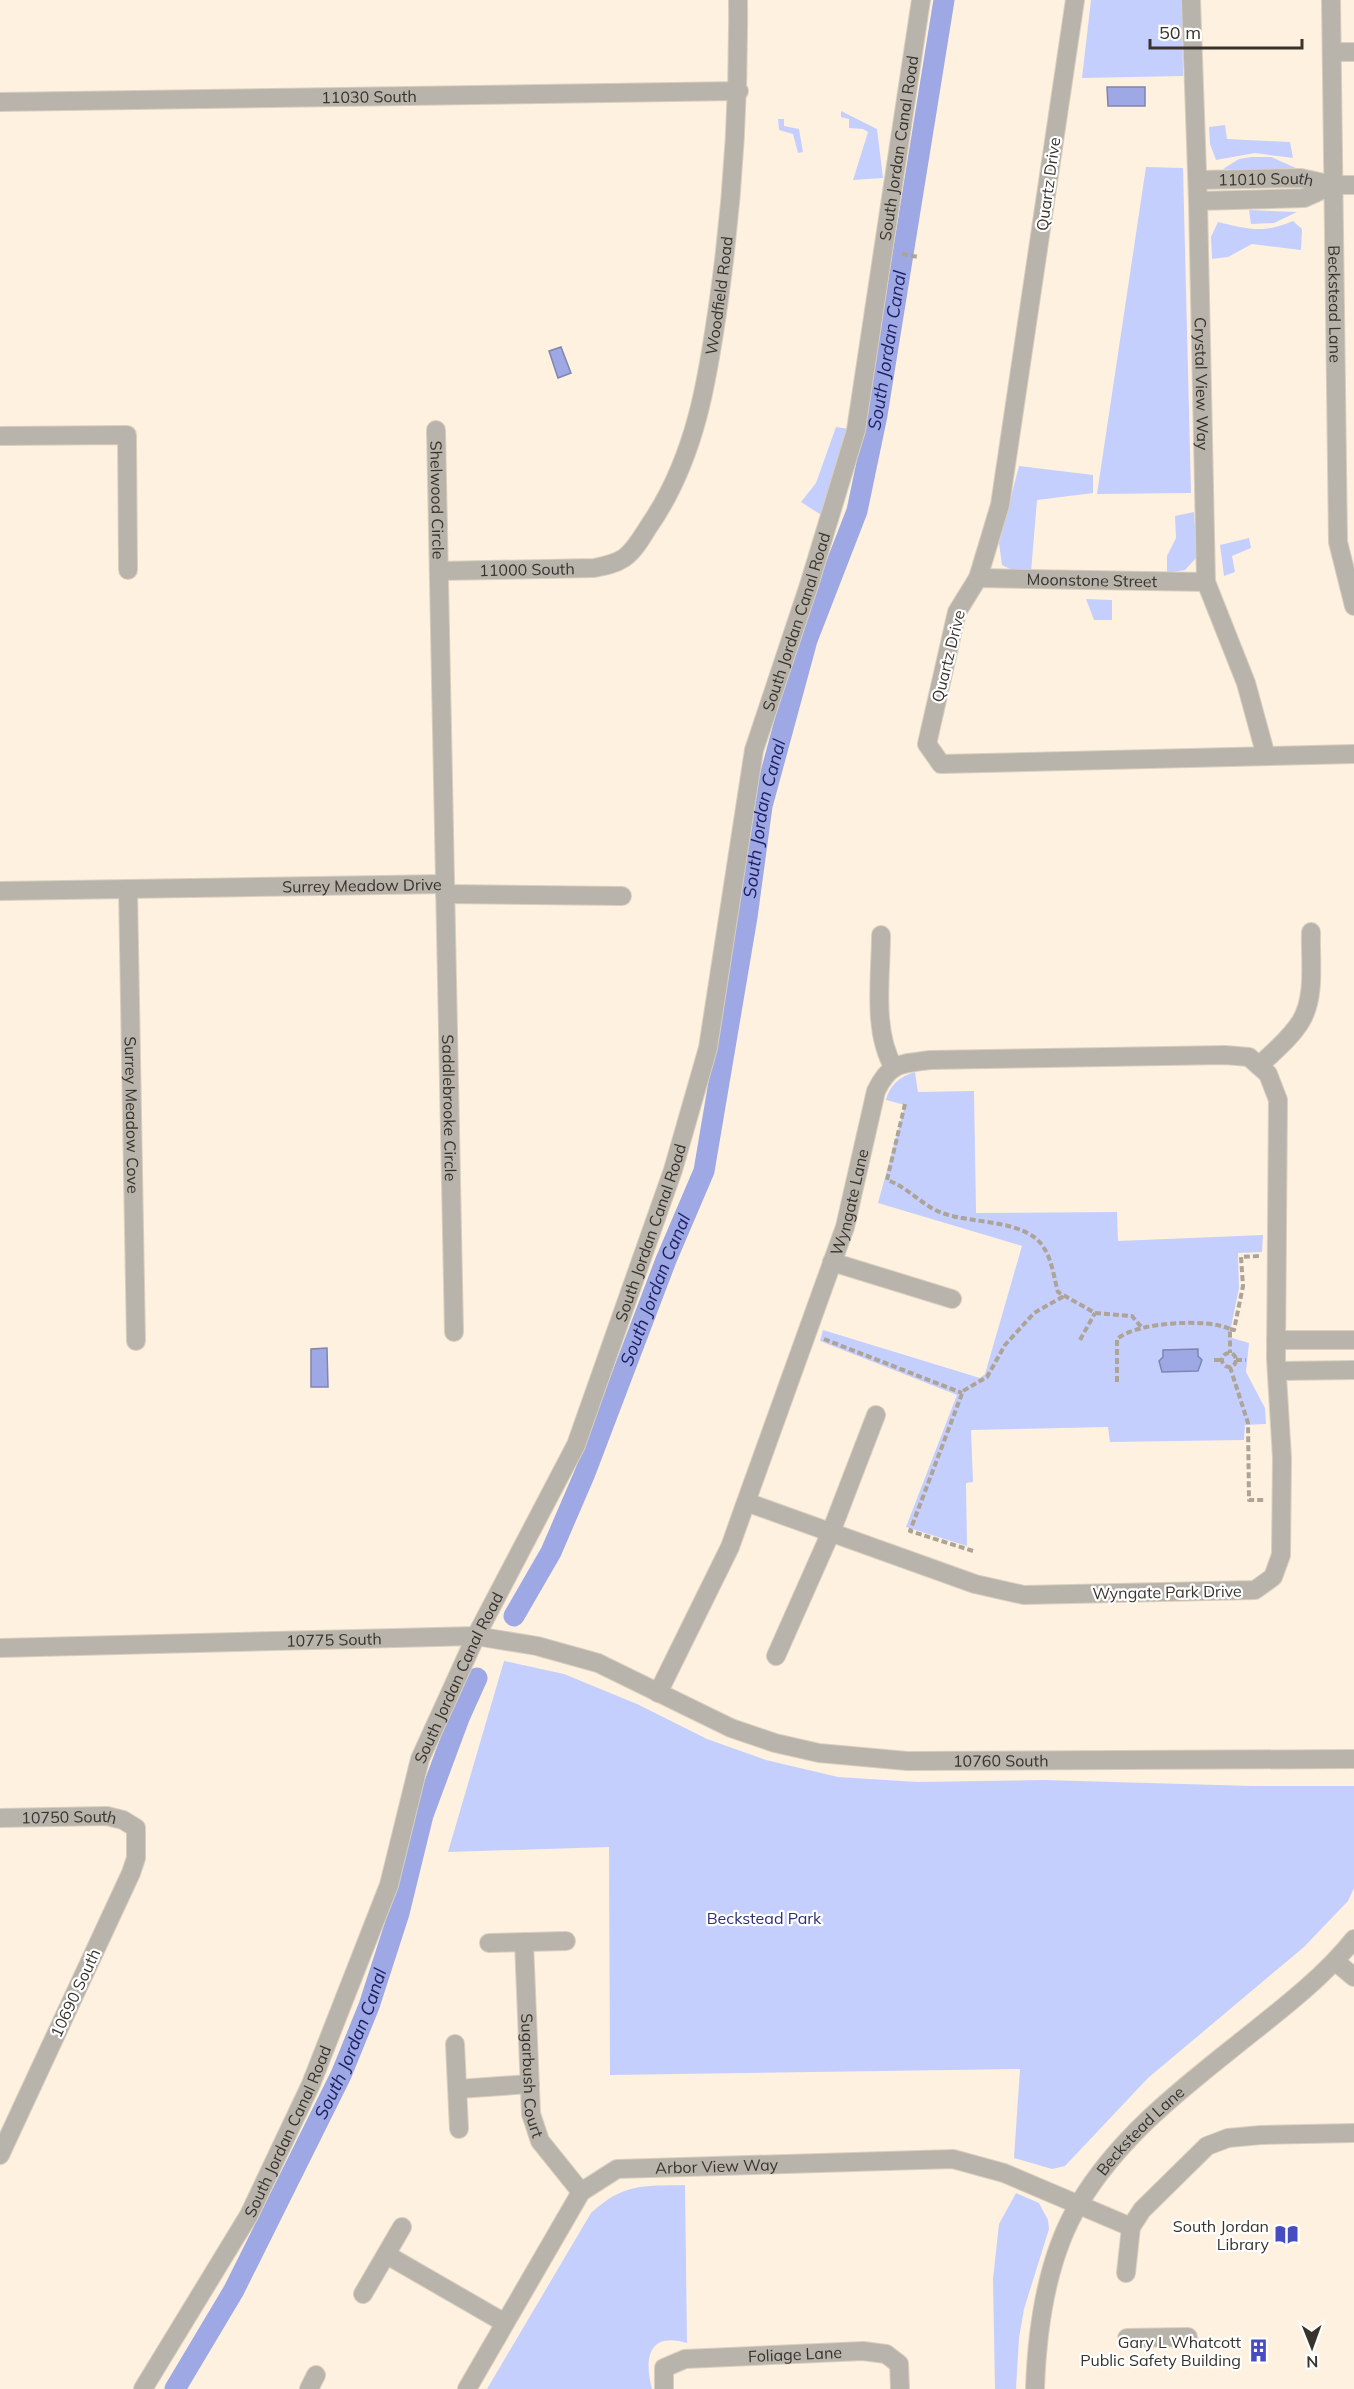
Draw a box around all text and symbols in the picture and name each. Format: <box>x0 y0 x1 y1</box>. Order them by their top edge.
scale bar <box>1150 12 1302 50</box>
text: 50 m <box>1159 21 1201 44</box>
street label: South Jordan Canal Road <box>875 54 922 242</box>
street label: 11030 South <box>321 86 417 107</box>
street label: Quartz Drive <box>1032 136 1064 232</box>
street label: 11010 South <box>1218 168 1316 190</box>
street label: Woodfield Road <box>701 235 737 356</box>
street label: Beckstead Lane <box>1324 245 1346 363</box>
water label: South Jordan Canal <box>862 268 911 432</box>
street label: Crystal View Way <box>1190 317 1213 451</box>
street label: Shelwood Circle <box>426 440 449 560</box>
street label: South Jordan Canal Road <box>758 530 834 714</box>
street label: 11000 South <box>479 558 575 580</box>
street label: Moonstone Street <box>1027 569 1158 591</box>
street label: Quartz Drive <box>927 608 969 704</box>
water label: South Jordan Canal <box>738 736 791 900</box>
street label: Surrey Meadow Drive <box>282 874 442 897</box>
street label: Saddlebrooke Circle <box>438 1034 461 1181</box>
street label: Surrey Meadow Cove <box>121 1036 143 1194</box>
street label: South Jordan Canal Road <box>611 1142 689 1324</box>
street label: Wyngate Lane <box>826 1147 873 1258</box>
water label: South Jordan Canal <box>616 1212 694 1370</box>
street label: Wyngate Park Drive <box>1092 1581 1242 1603</box>
street label: South Jordan Canal Road <box>409 1589 507 1766</box>
street label: 10775 South <box>286 1628 382 1651</box>
street label: 10760 South <box>953 1750 1049 1771</box>
street label: 10750 South <box>21 1806 119 1828</box>
park label: Beckstead Park <box>707 1908 822 1928</box>
street label: 10690 South <box>46 1945 104 2041</box>
water label: South Jordan Canal <box>309 1965 392 2123</box>
street label: Sugarbush Court <box>517 2013 548 2141</box>
street label: South Jordan Canal Road <box>239 2042 335 2220</box>
street label: Beckstead Lane <box>1092 2082 1188 2179</box>
street label: Arbor View Way <box>655 2154 779 2178</box>
place label: South Jordan Library <box>1173 2216 1269 2254</box>
library icon: South Jordan Library <box>1274 2222 1300 2248</box>
north arrow <box>1282 2317 1342 2377</box>
place label: Gary L Whatcott Public Safety Building <box>1080 2332 1241 2370</box>
building icon: Gary L Whatcott Public Safety Building <box>1246 2338 1272 2364</box>
street label: Foliage Lane <box>748 2342 842 2366</box>
text: N <box>1306 2352 1318 2372</box>

